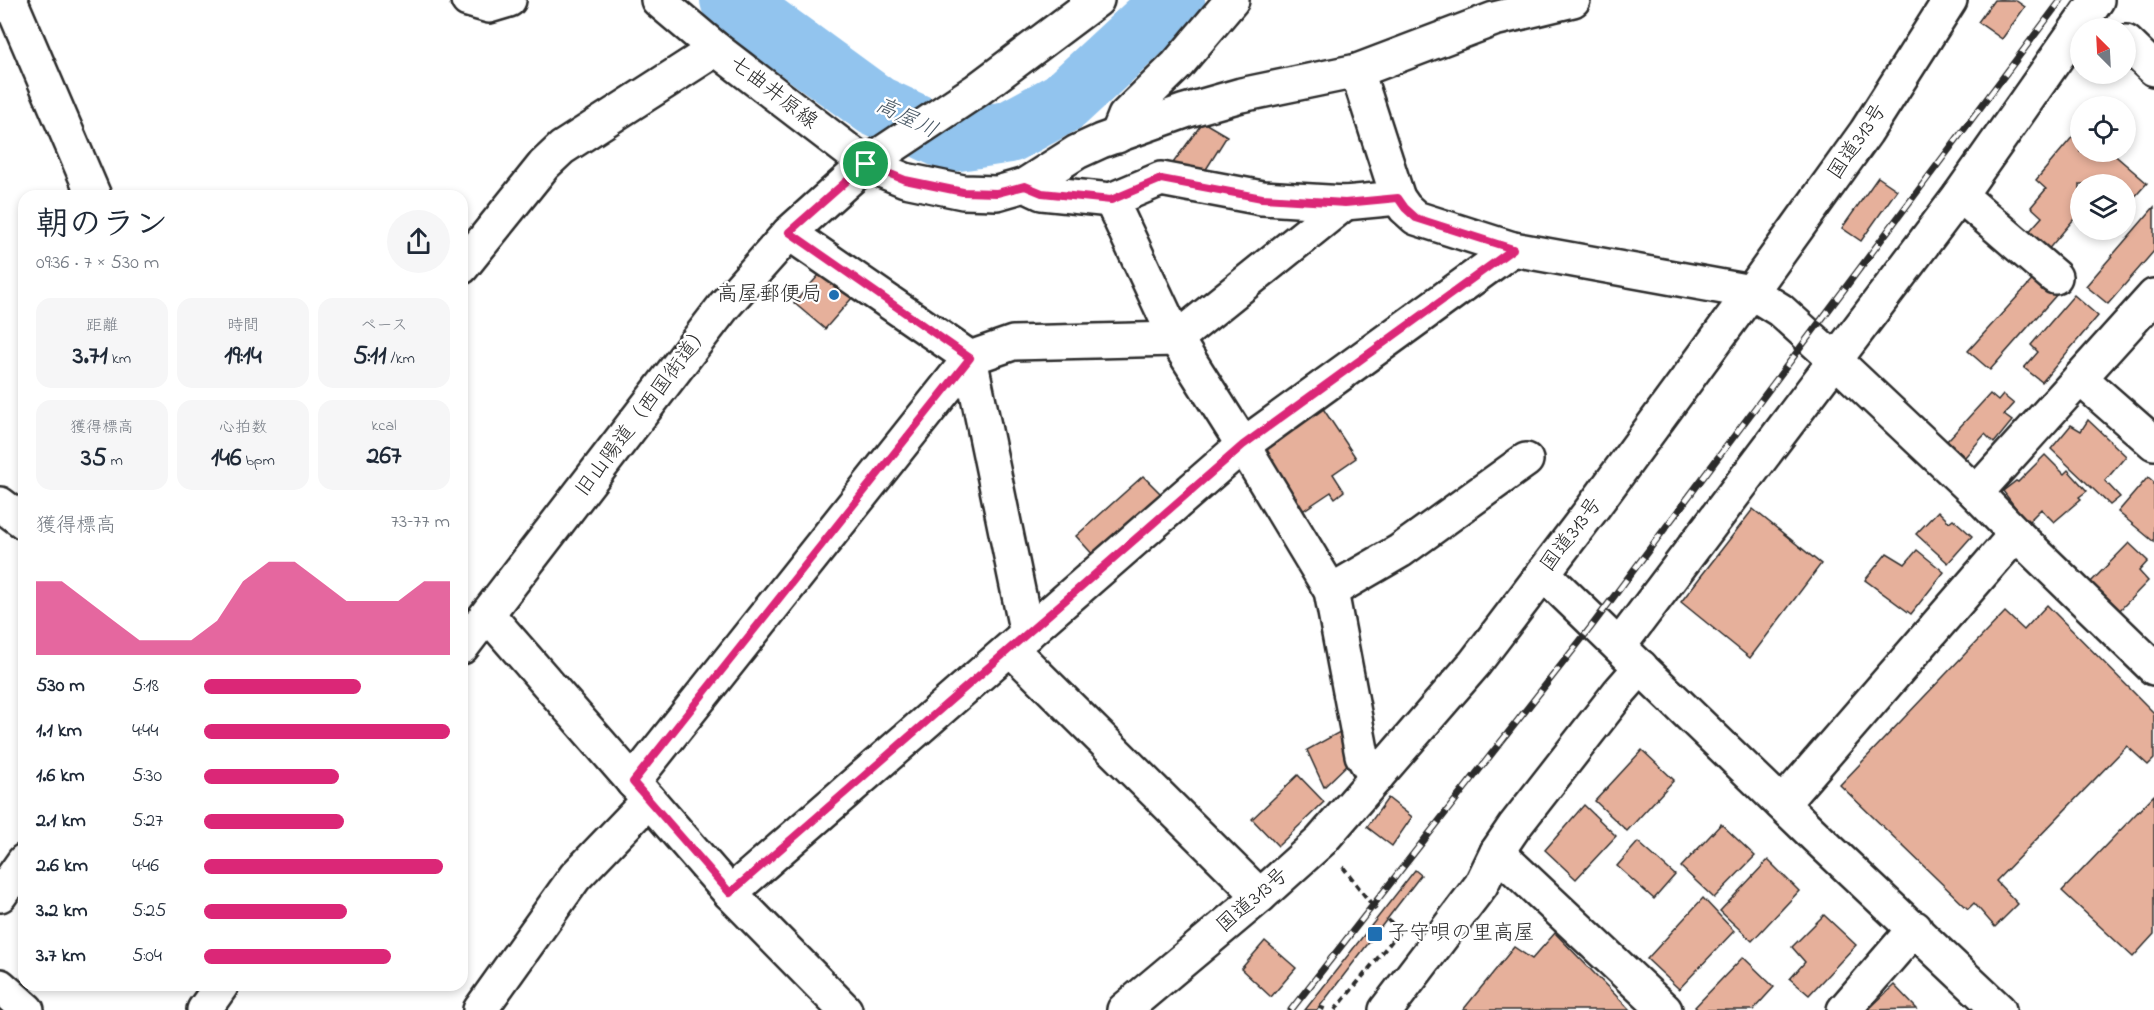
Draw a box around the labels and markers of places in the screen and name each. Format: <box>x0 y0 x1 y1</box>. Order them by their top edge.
pin <box>840 138 891 189</box>
place label: 高屋郵便局 <box>717 280 822 310</box>
marker: 高屋郵便局 <box>827 288 841 302</box>
place label: 子守唄の里高屋 <box>1388 919 1535 949</box>
marker: 子守唄の里高屋 <box>1366 925 1384 943</box>

